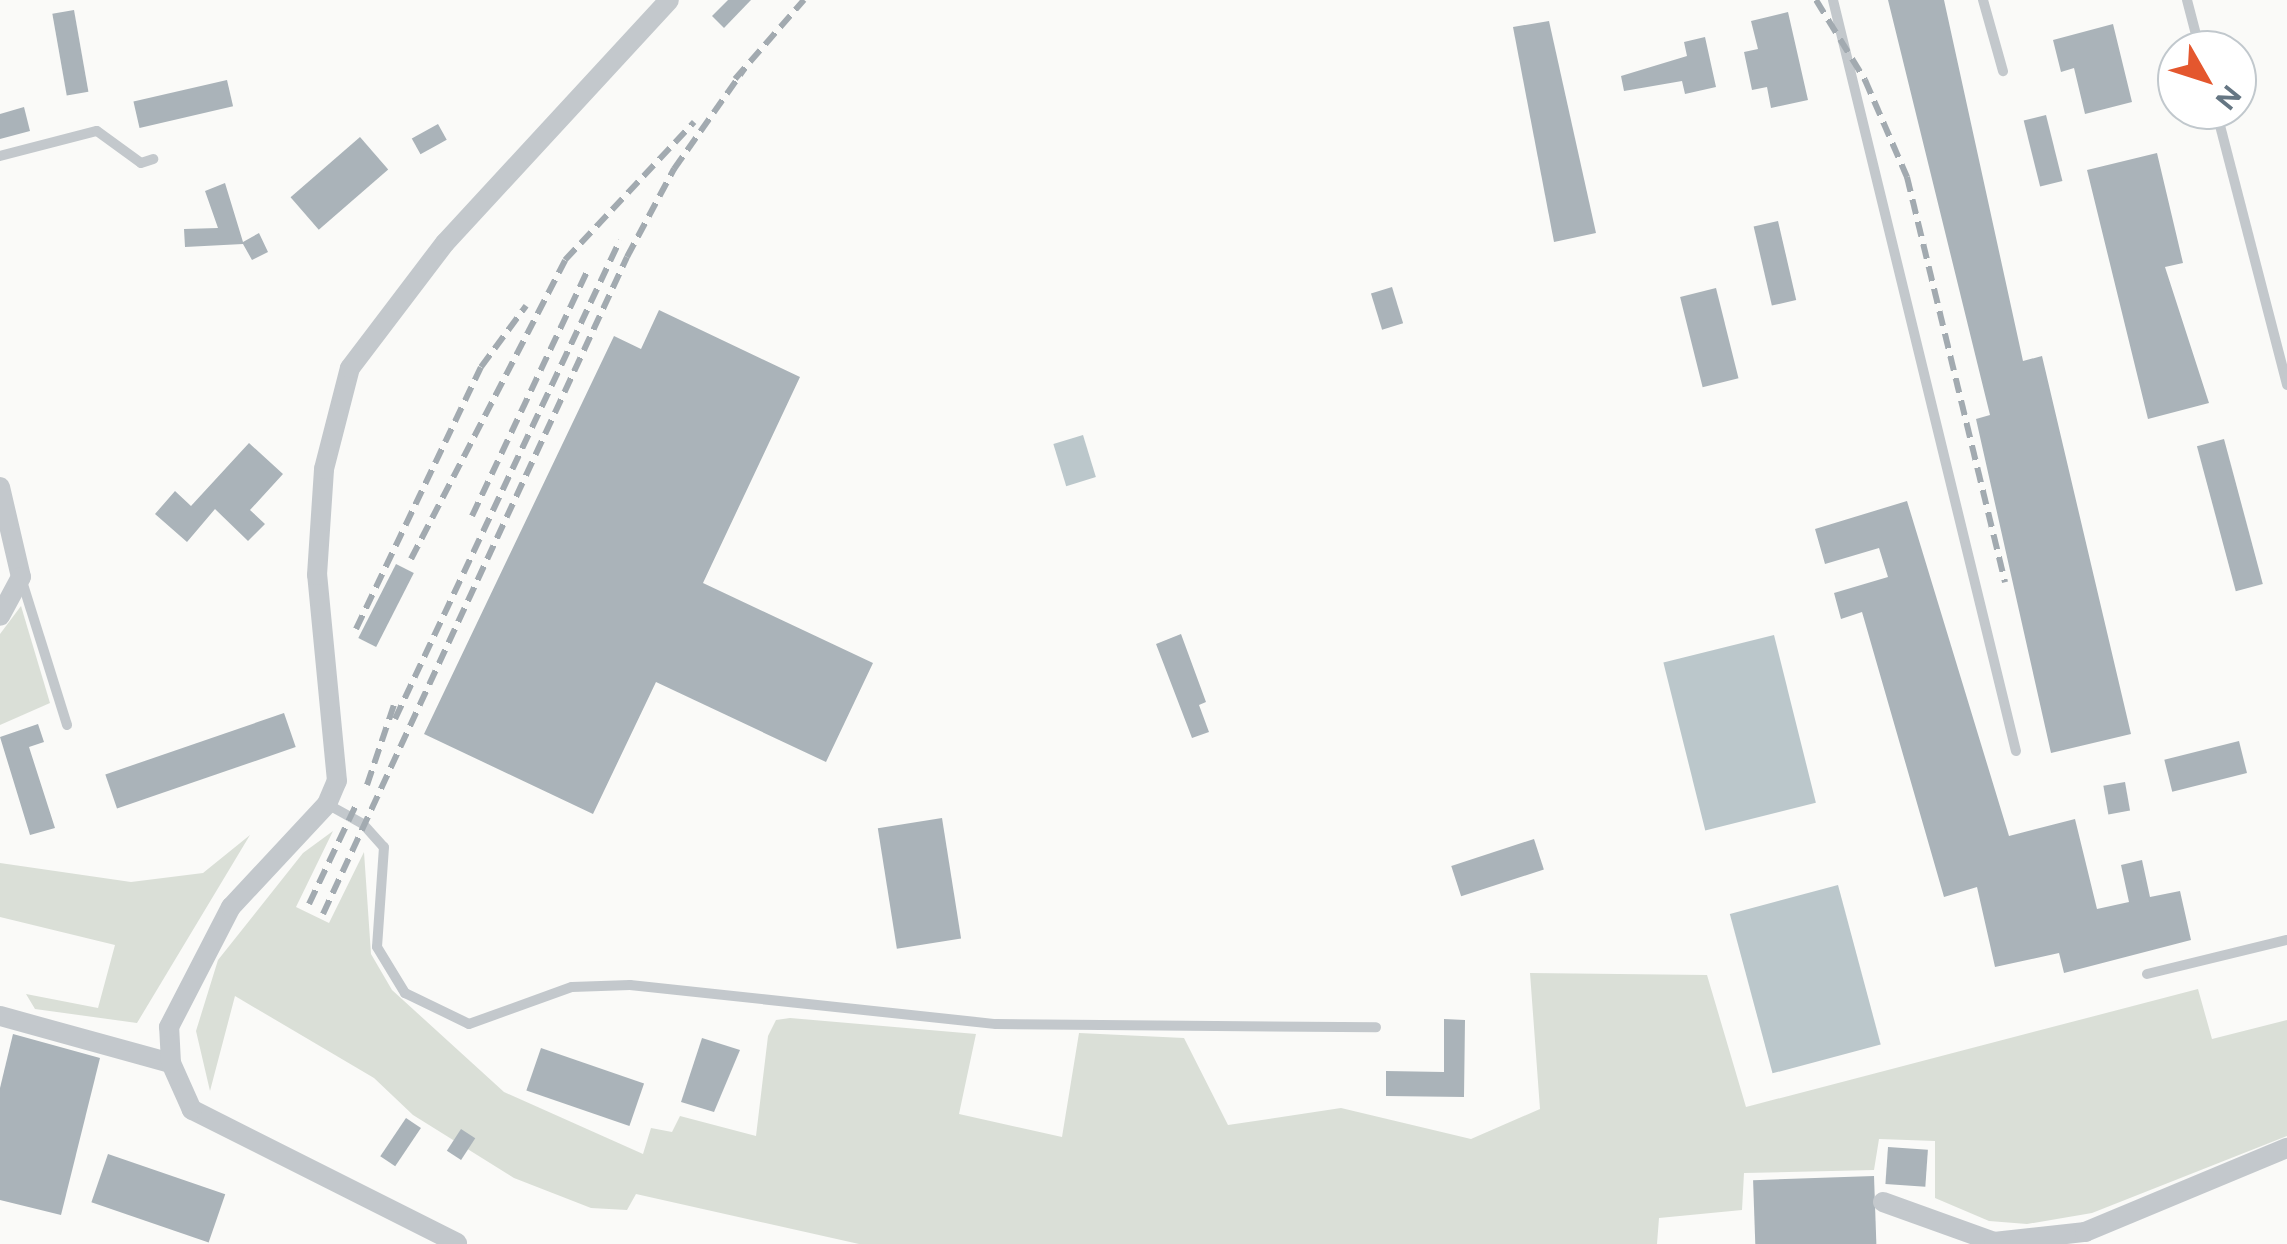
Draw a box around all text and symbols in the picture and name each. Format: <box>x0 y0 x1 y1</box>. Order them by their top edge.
north arrow <box>2157 30 2257 130</box>
text: N <box>2209 79 2249 117</box>

